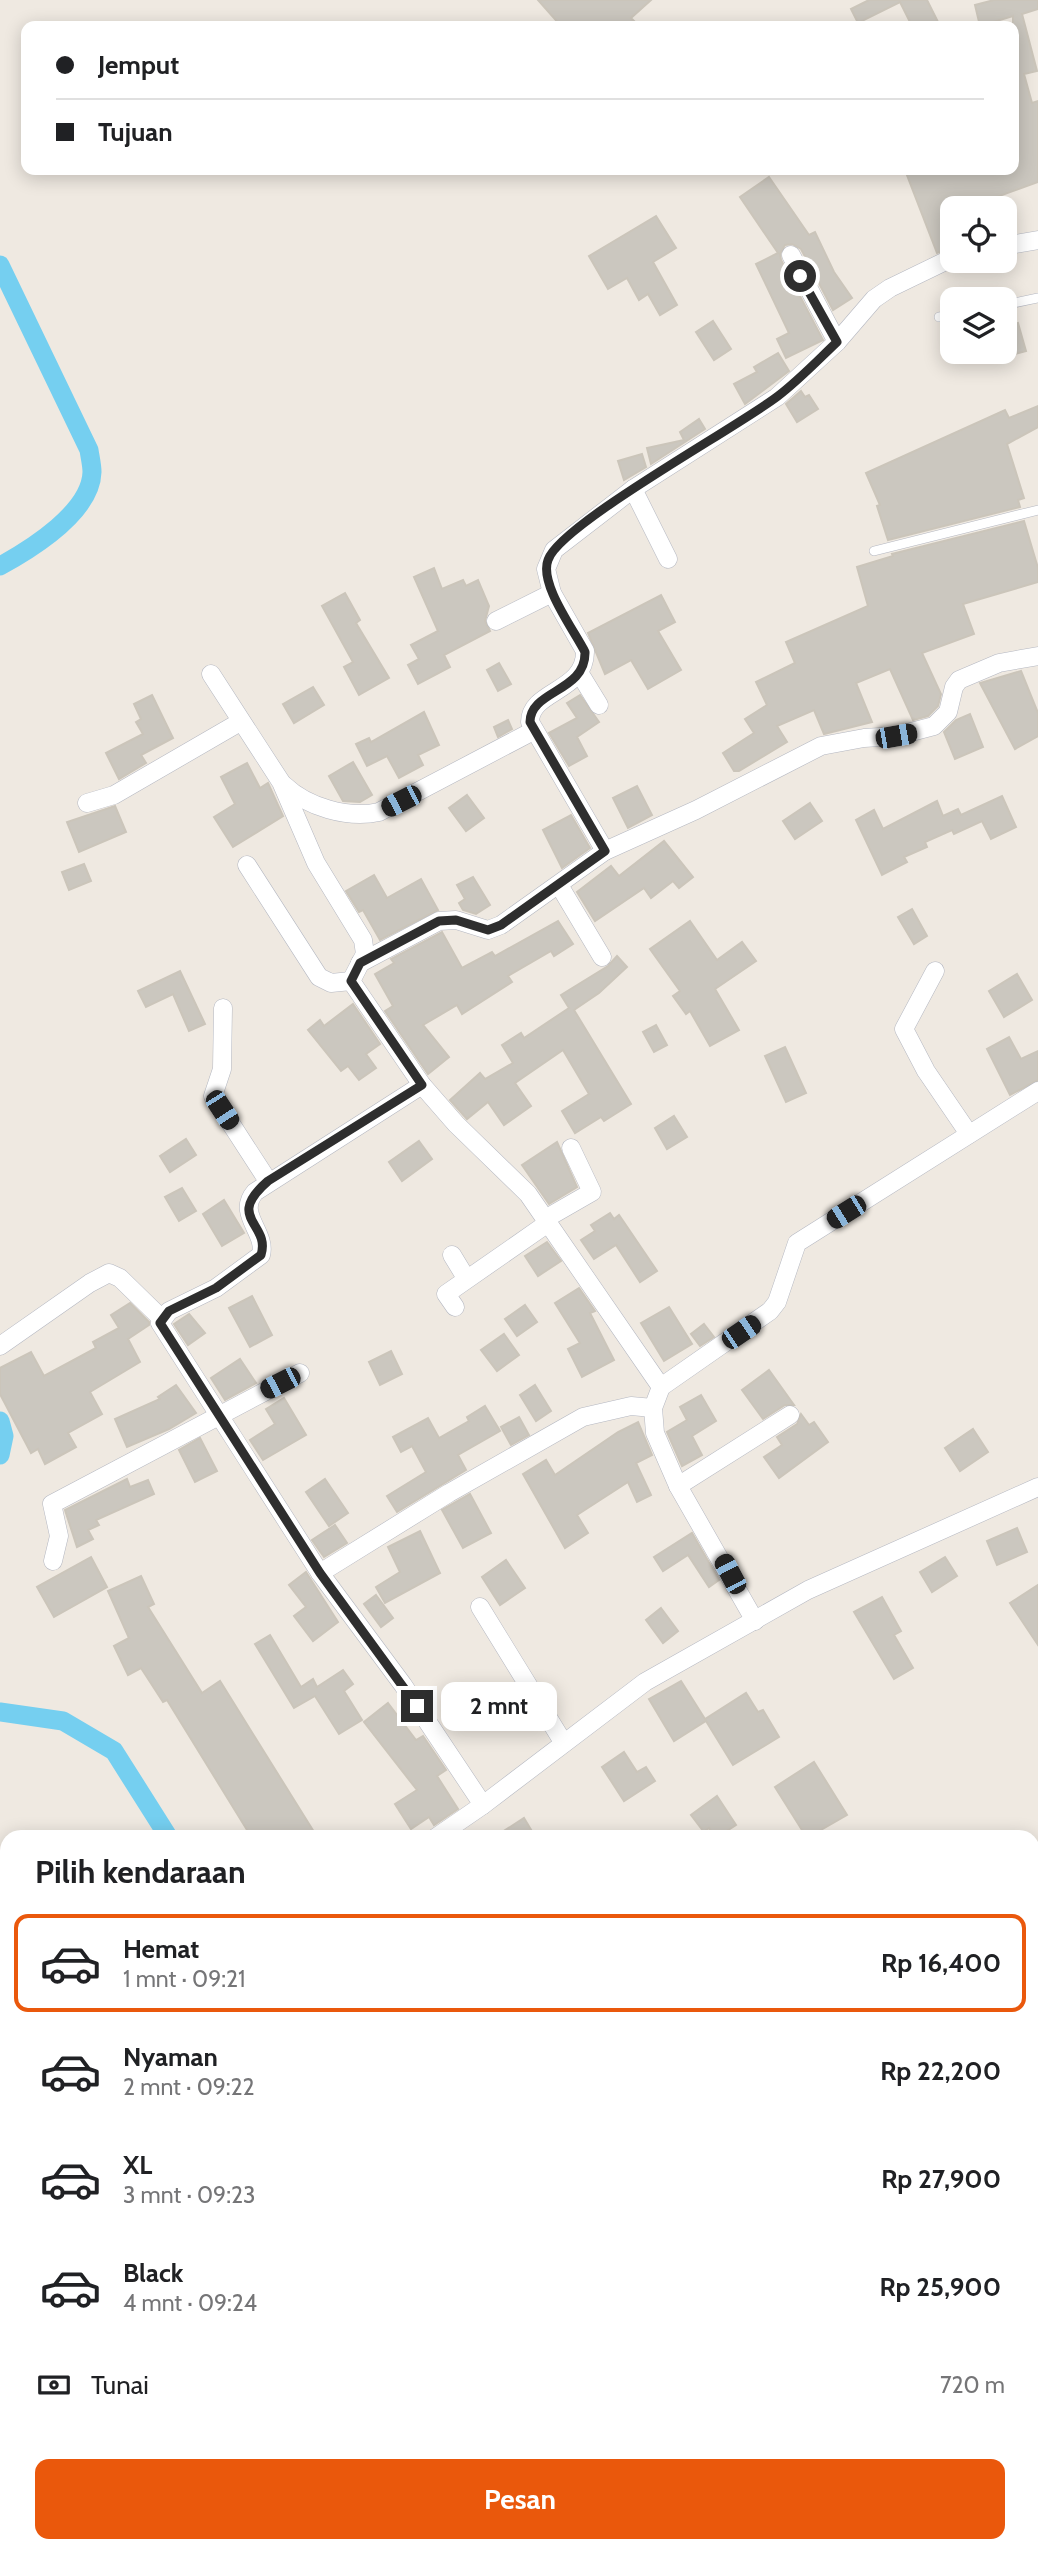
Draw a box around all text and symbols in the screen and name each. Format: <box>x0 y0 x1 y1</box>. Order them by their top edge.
text: Jemput <box>98 49 179 81</box>
text: Tujuan <box>98 116 173 148</box>
map controls <box>940 196 1017 364</box>
button: locate <box>940 196 1017 273</box>
route start <box>784 260 816 292</box>
button: layers <box>940 287 1017 364</box>
car <box>874 722 919 750</box>
car <box>378 782 425 820</box>
car <box>202 1087 243 1133</box>
car <box>823 1192 870 1232</box>
car <box>718 1312 765 1352</box>
car <box>257 1364 304 1402</box>
car <box>711 1551 750 1597</box>
callout: 2 mnt <box>442 1682 557 1730</box>
route end <box>401 1690 433 1722</box>
text: 2 mnt <box>470 1692 528 1720</box>
text: Pilih kendaraan <box>35 1852 246 1891</box>
icon: car <box>39 1932 102 1995</box>
text: Hemat <box>123 1933 199 1965</box>
text: Rp 16,400 <box>881 1947 1001 1979</box>
text: 1 mnt · 09:21 <box>123 1965 246 1993</box>
icon: car <box>39 2040 102 2103</box>
text: Nyaman <box>123 2041 218 2073</box>
text: Rp 22,200 <box>880 2055 1001 2087</box>
text: 2 mnt · 09:22 <box>123 2073 255 2101</box>
icon: car <box>39 2148 102 2211</box>
text: XL <box>123 2149 152 2181</box>
text: Rp 27,900 <box>881 2163 1001 2195</box>
text: 3 mnt · 09:23 <box>123 2181 255 2209</box>
icon: car <box>39 2256 102 2319</box>
text: Black <box>123 2257 183 2289</box>
text: Rp 25,900 <box>880 2271 1001 2303</box>
text: 4 mnt · 09:24 <box>123 2289 257 2317</box>
icon: cash <box>35 2366 73 2404</box>
text: Tunai <box>91 2369 149 2401</box>
text: 720 m <box>940 2371 1005 2399</box>
button: Pesan <box>35 2459 1005 2539</box>

